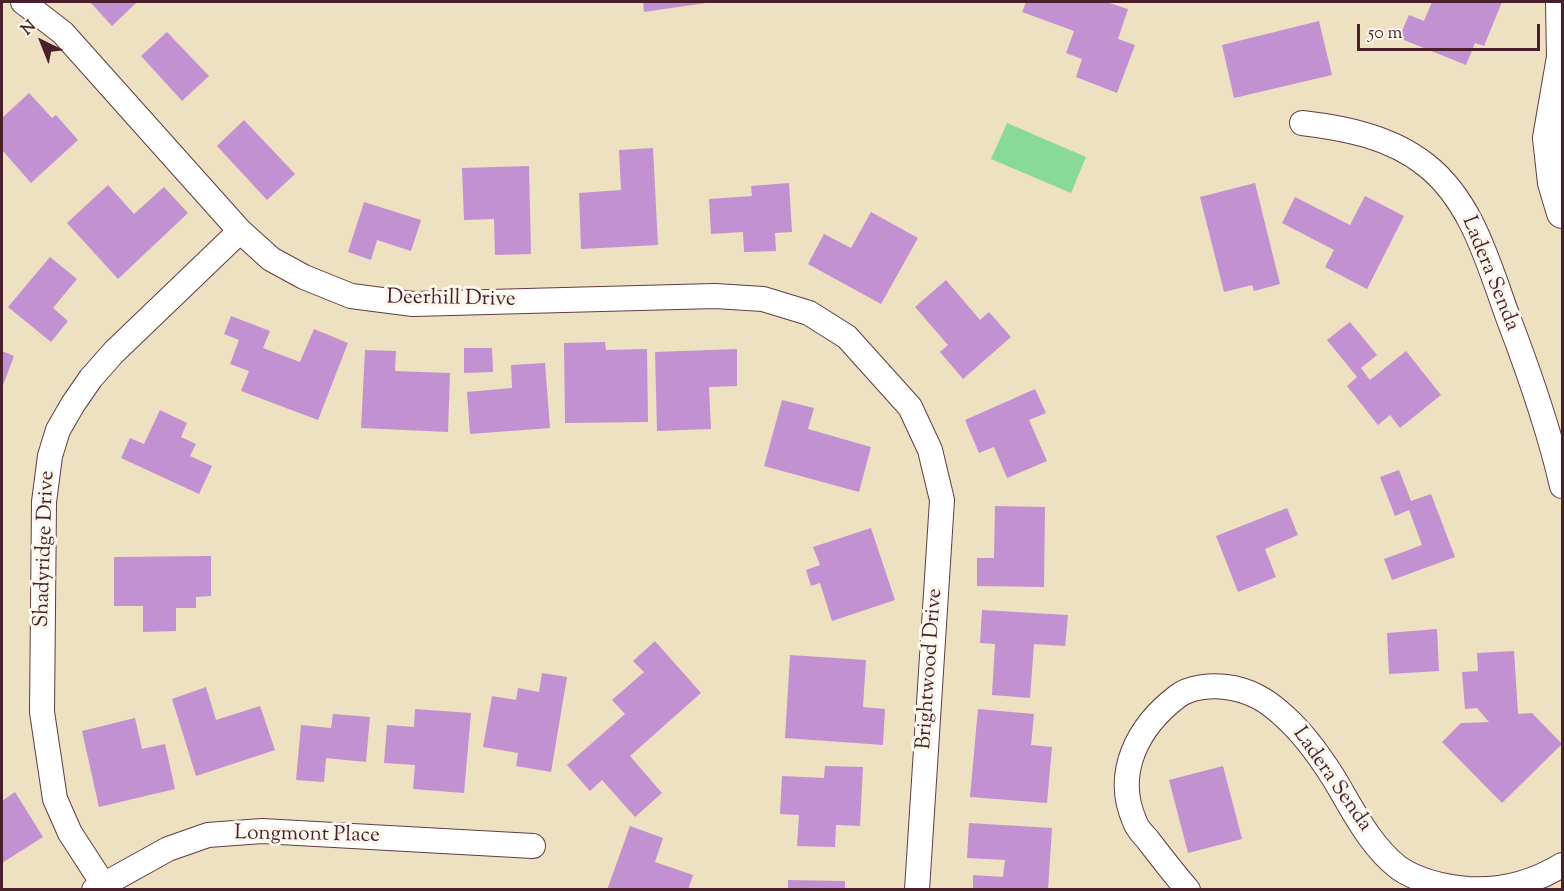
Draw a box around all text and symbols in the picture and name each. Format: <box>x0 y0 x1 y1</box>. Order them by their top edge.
north arrow <box>12 12 72 72</box>
scale bar <box>1360 12 1543 50</box>
text: N <box>17 16 42 41</box>
text: 50 m <box>1368 21 1402 47</box>
street label: Ladera Senda <box>1455 213 1523 335</box>
street label: Deerhill Drive <box>386 286 516 314</box>
street label: Shadyridge Drive <box>31 470 61 628</box>
street label: Brightwood Drive <box>913 588 949 750</box>
street label: Ladera Senda <box>1286 723 1376 837</box>
street label: Longmont Place <box>234 822 380 850</box>

